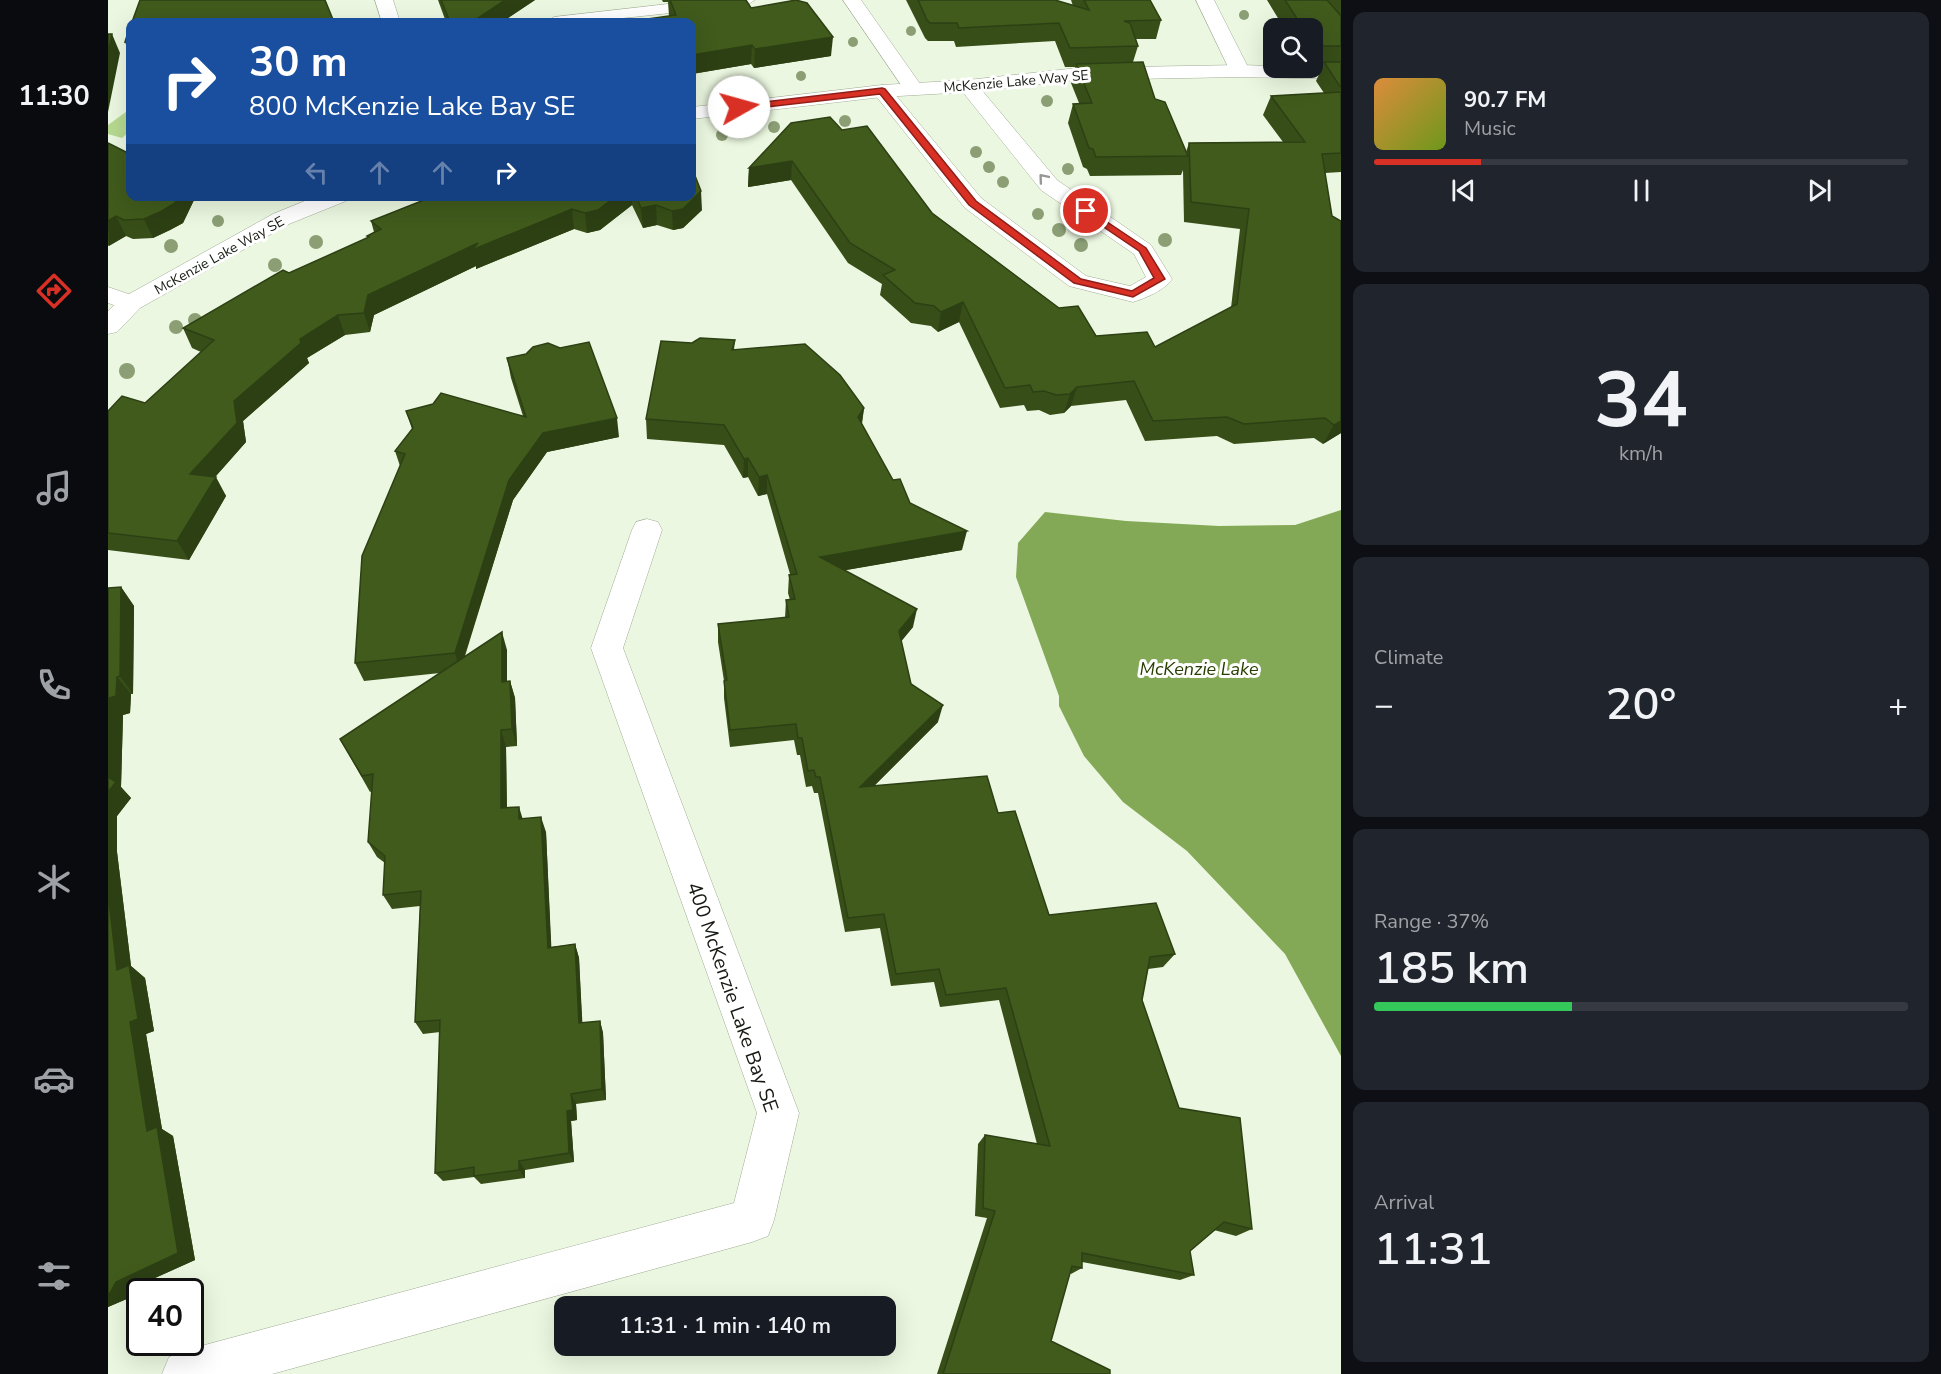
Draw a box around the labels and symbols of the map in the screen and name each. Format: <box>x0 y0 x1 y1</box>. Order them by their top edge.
street label: McKenzie Lake Way SE <box>943 66 1089 97</box>
position arrow <box>707 75 771 139</box>
one-way arrow <box>1039 174 1050 185</box>
pin <box>1060 185 1111 236</box>
street label: McKenzie Lake Way SE <box>151 212 288 299</box>
water label: McKenzie Lake <box>1140 657 1259 681</box>
street label: 400 McKenzie Lake Bay SE <box>680 878 785 1116</box>
speed limit sign: 40 <box>126 1278 204 1356</box>

